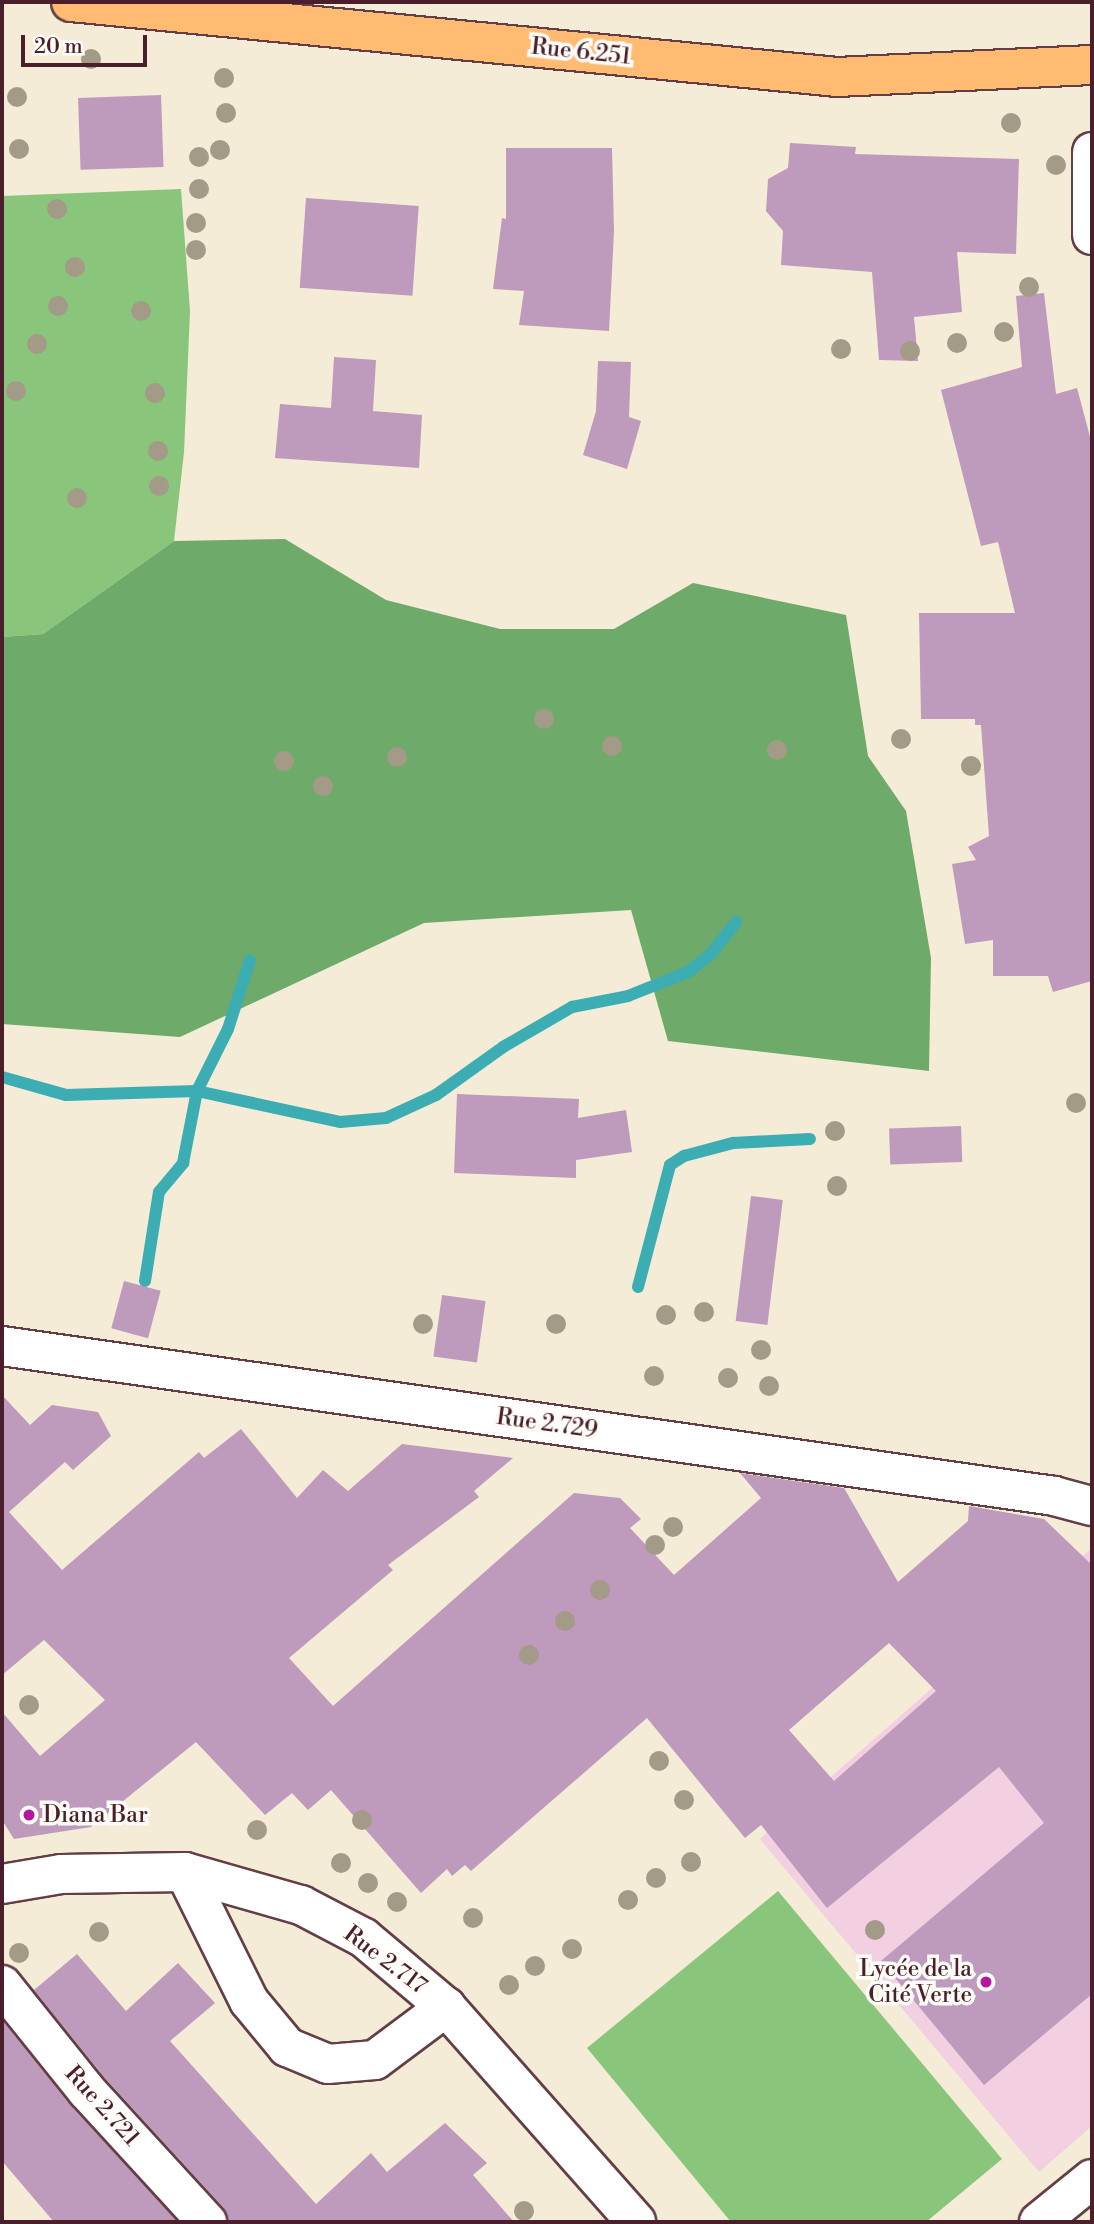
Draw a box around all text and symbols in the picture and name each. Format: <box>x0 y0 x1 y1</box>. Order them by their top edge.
scale bar <box>24 21 150 65</box>
street label: Rue 6.251 <box>530 33 632 71</box>
text: 20 m <box>34 34 83 60</box>
street label: Rue 2.729 <box>495 1403 599 1445</box>
place label: Diana Bar <box>43 1801 148 1829</box>
marker: Diana Bar <box>21 1807 37 1823</box>
street label: Rue 2.717 <box>338 1920 432 2000</box>
place label: Lycée de la Cité Verte <box>859 1955 972 2009</box>
marker: Lycée de la Cité Verte <box>978 1974 994 1990</box>
street label: Rue 2.721 <box>59 2060 145 2152</box>

